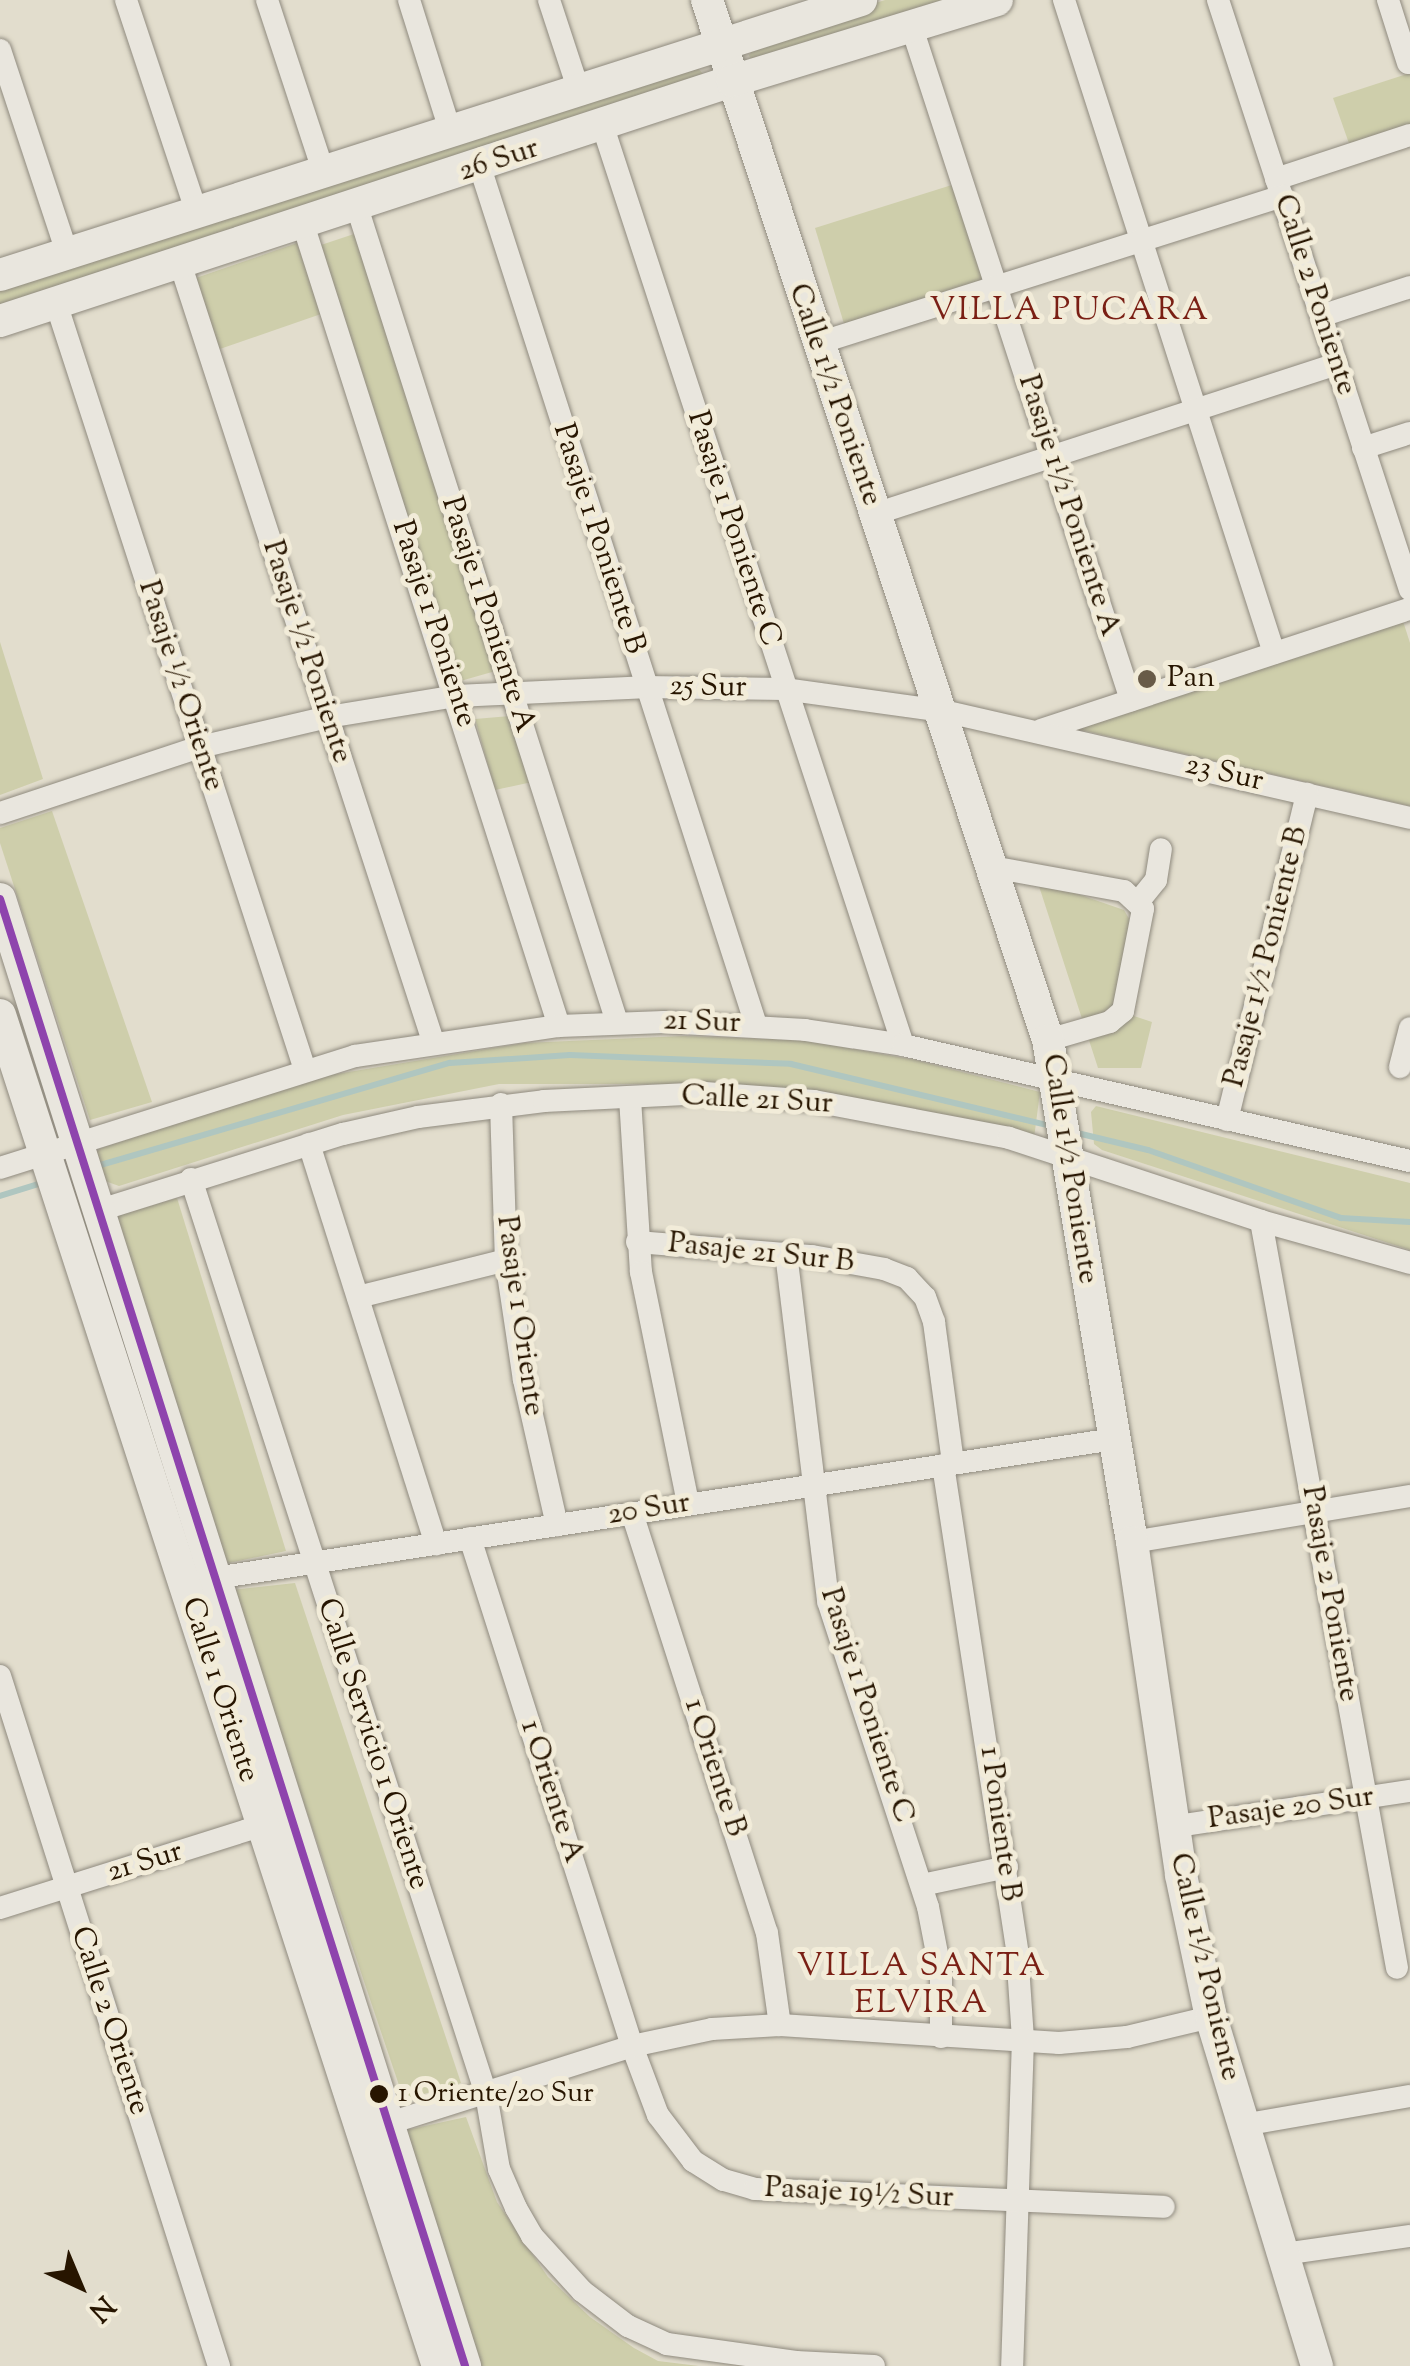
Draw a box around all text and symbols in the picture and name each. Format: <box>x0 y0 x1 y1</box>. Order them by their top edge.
street label: 26 Sur <box>455 131 543 191</box>
street label: Calle 2 Poniente <box>1265 190 1363 400</box>
street label: Calle 1½ Poniente <box>779 279 889 511</box>
district label: VILLA PUCARA <box>929 292 1211 330</box>
street label: Pasaje 1½ Poniente A <box>1009 371 1127 641</box>
street label: Pasaje 1 Poniente C <box>678 407 788 651</box>
street label: Pasaje 1 Poniente B <box>544 419 652 659</box>
street label: Pasaje 1 Poniente A <box>432 493 542 737</box>
street label: Pasaje 1 Poniente <box>383 516 483 732</box>
street label: Pasaje ½ Poniente <box>253 536 359 768</box>
street label: Pasaje ½ Oriente <box>129 576 231 796</box>
place label: Pan <box>1167 661 1215 697</box>
marker: Pan <box>1136 668 1158 690</box>
street label: 25 Sur <box>669 669 747 707</box>
street label: 23 Sur <box>1181 748 1267 800</box>
street label: Pasaje 1½ Poniente B <box>1217 823 1317 1091</box>
street label: 21 Sur <box>663 1004 741 1042</box>
street label: Calle 1½ Poniente <box>1033 1052 1105 1286</box>
street label: Calle 21 Sur <box>680 1079 834 1123</box>
street label: Pasaje 1 Oriente <box>487 1214 551 1418</box>
street label: Pasaje 21 Sur B <box>666 1226 856 1282</box>
street label: Pasaje 2 Poniente <box>1292 1483 1366 1705</box>
street label: 20 Sur <box>605 1486 693 1534</box>
street label: Pasaje 1 Poniente C <box>811 1584 921 1828</box>
street label: Calle 1 Oriente <box>172 1593 266 1787</box>
street label: Calle Servicio 1 Oriente <box>308 1594 436 1894</box>
street label: 1 Oriente B <box>675 1695 753 1841</box>
street label: 1 Oriente A <box>511 1716 591 1868</box>
street label: 1 Poniente B <box>970 1744 1028 1904</box>
street label: Pasaje 20 Sur <box>1206 1780 1376 1838</box>
street label: 21 Sur <box>103 1835 187 1891</box>
street label: Calle 1½ Poniente <box>1160 1850 1248 2084</box>
street label: Calle 2 Oriente <box>62 1922 156 2120</box>
district label: VILLA SANTA ELVIRA <box>797 1949 1047 2024</box>
place label: 1 Oriente/20 Sur <box>398 2077 594 2111</box>
marker: 1 Oriente/20 Sur <box>369 2084 389 2104</box>
street label: Pasaje 19½ Sur <box>764 2171 954 2217</box>
north arrow <box>30 2236 130 2336</box>
text: N <box>79 2285 123 2330</box>

